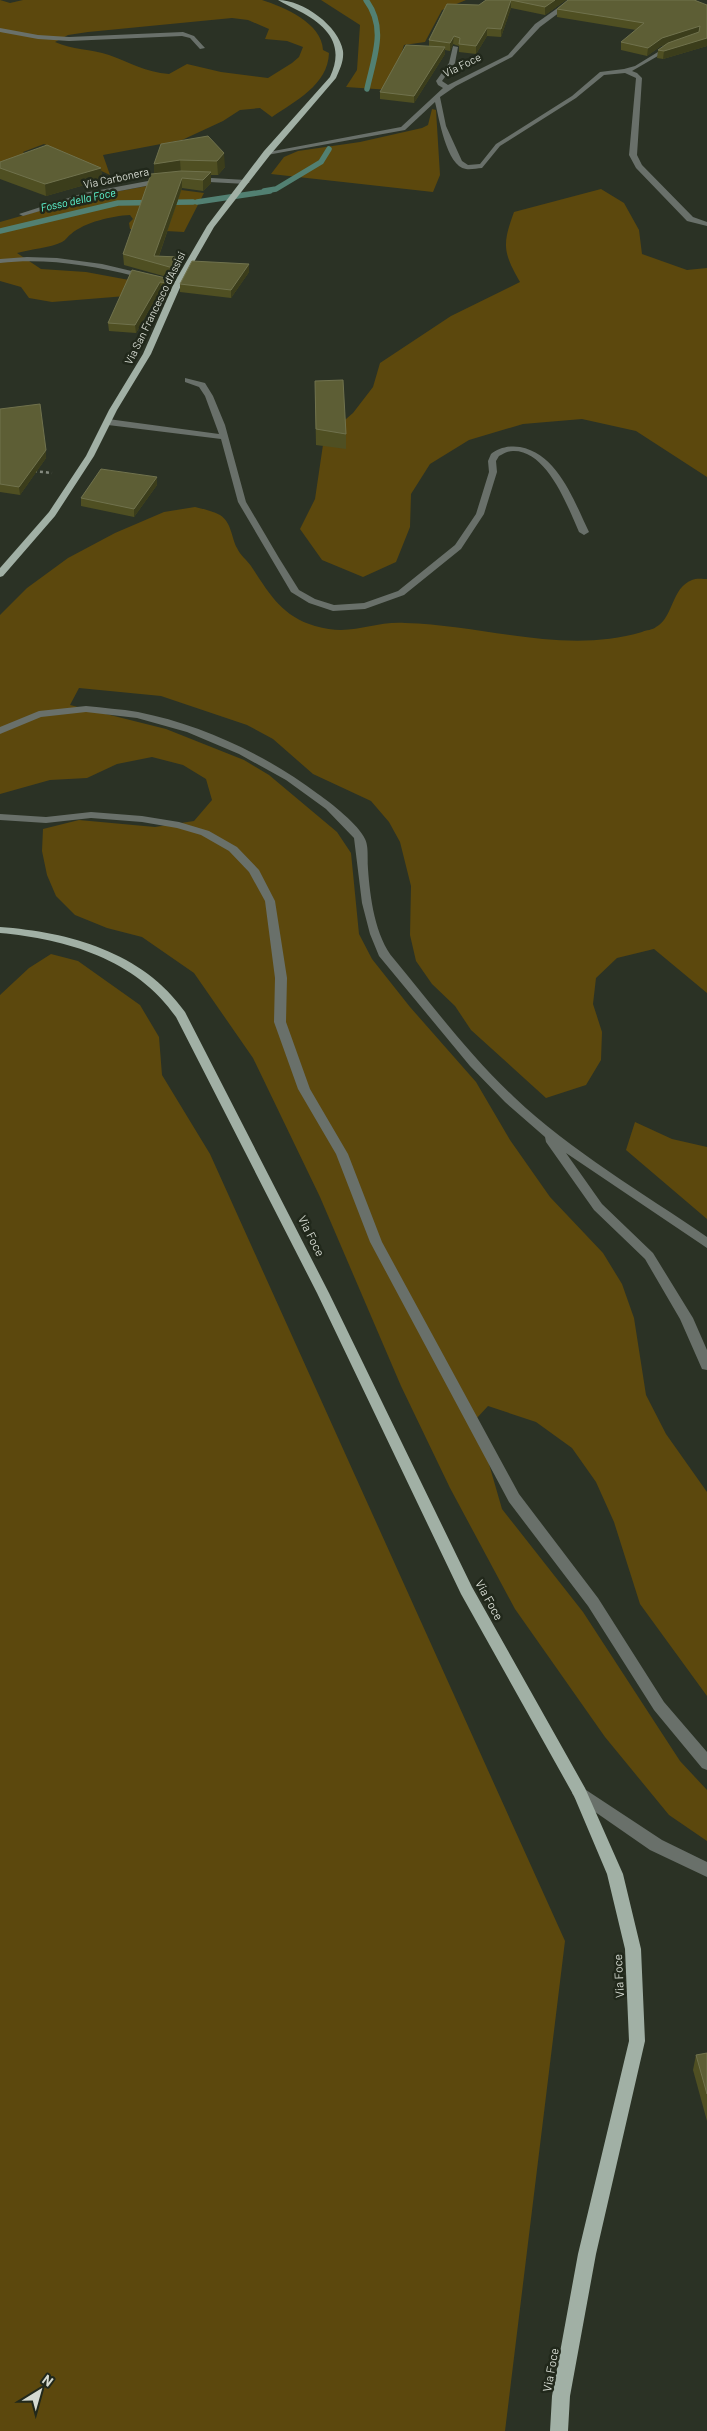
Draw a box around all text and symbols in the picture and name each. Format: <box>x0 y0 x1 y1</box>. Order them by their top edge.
street label: Via Foce <box>441 50 483 79</box>
street label: Via Carbonera <box>82 164 150 191</box>
water label: Fosso della Foce <box>39 185 117 214</box>
street label: Via San Francesco d'Assisi <box>121 249 188 366</box>
street label: Via Foce <box>296 1213 328 1258</box>
street label: Via Foce <box>473 1577 507 1622</box>
street label: Via Foce <box>610 1954 626 1998</box>
street label: Via Foce <box>539 2347 561 2393</box>
north arrow <box>15 2366 65 2416</box>
text: N <box>39 2371 57 2390</box>

